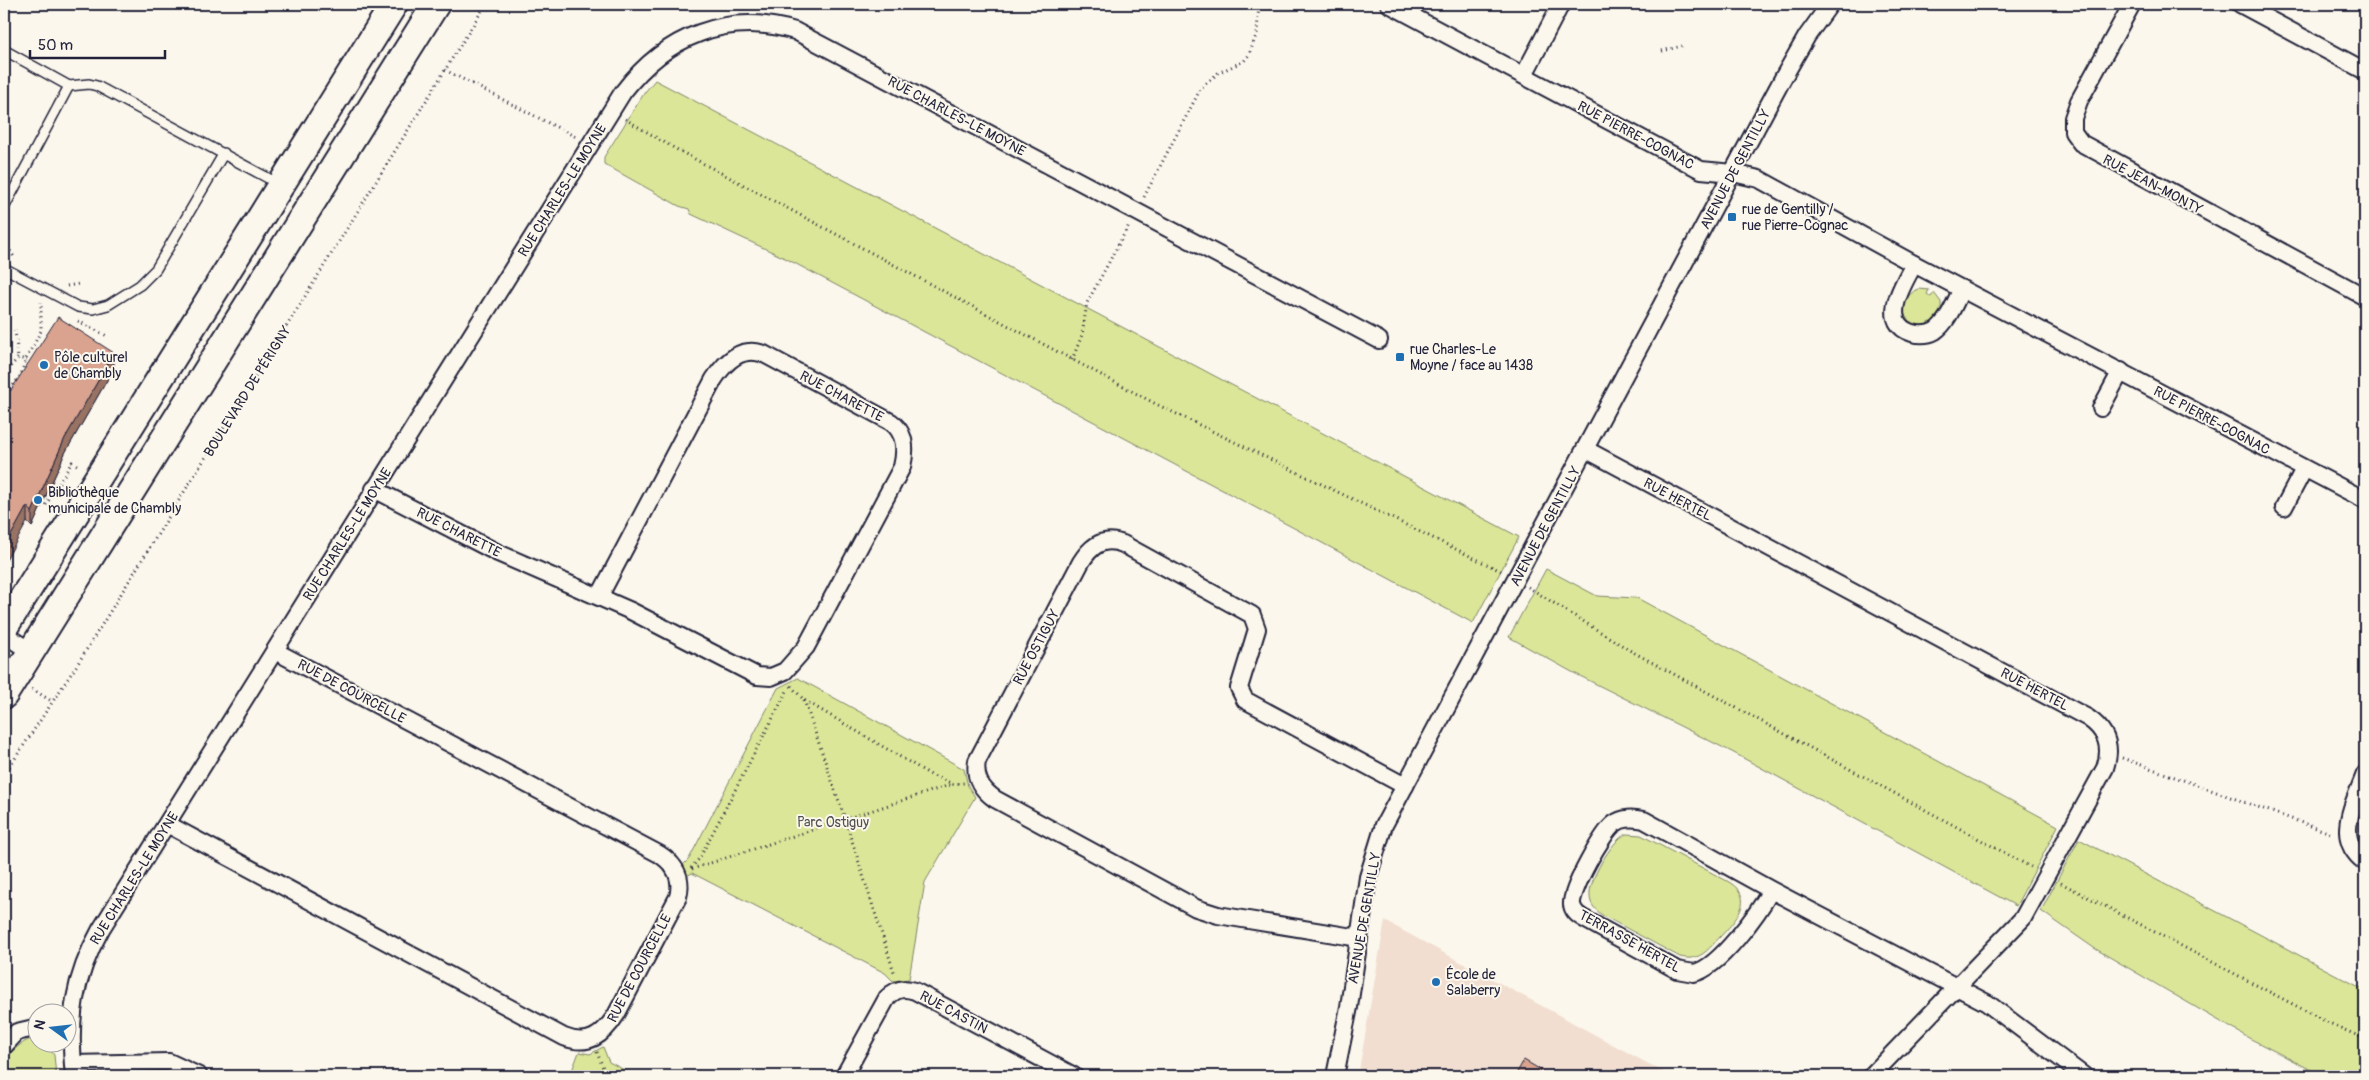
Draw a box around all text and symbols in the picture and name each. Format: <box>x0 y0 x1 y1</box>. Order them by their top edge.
scale bar <box>30 28 165 60</box>
text: 50 m <box>38 36 73 55</box>
street label: RUE CHARLES-LE MOYNE <box>885 73 1029 160</box>
street label: RUE PIERRE-COGNAC <box>1575 98 1697 174</box>
street label: AVENUE DE GENTILLY <box>1697 106 1774 232</box>
street label: RUE CHARLES-LE MOYNE <box>514 121 610 260</box>
street label: RUE JEAN-MONTY <box>2100 151 2206 218</box>
place label: rue de Gentilly / rue Pierre-Cognac <box>1742 201 1848 234</box>
marker: rue de Gentilly / rue Pierre-Cognac <box>1726 211 1738 223</box>
street label: BOULEVARD DE PÉRIGNY <box>199 322 295 460</box>
place label: rue Charles-Le Moyne / face au 1438 <box>1410 341 1533 374</box>
place label: Pôle culturel de Chambly <box>54 349 128 382</box>
marker: rue Charles-Le Moyne / face au 1438 <box>1394 351 1406 363</box>
marker: Pôle culturel de Chambly <box>38 359 50 371</box>
street label: RUE CHARETTE <box>797 367 887 426</box>
street label: RUE PIERRE-COGNAC <box>2151 383 2273 459</box>
street label: AVENUE DE GENTILLY <box>1507 463 1584 589</box>
street label: RUE CHARLES-LE MOYNE <box>299 465 395 604</box>
street label: RUE HERTEL <box>1641 474 1715 525</box>
place label: Bibliothèque municipale de Chambly <box>48 484 181 517</box>
marker: Bibliothèque municipale de Chambly <box>32 494 44 506</box>
street label: RUE CHARETTE <box>414 504 504 561</box>
street label: RUE OSTIGUY <box>1009 607 1063 688</box>
street label: RUE DE COURCELLE <box>295 656 409 727</box>
street label: RUE HERTEL <box>1998 664 2072 715</box>
street label: RUE CHARLES-LE MOYNE <box>86 809 182 948</box>
park label: Parc Ostiguy <box>797 814 869 831</box>
street label: AVENUE DE GENTILLY <box>1345 851 1384 985</box>
street label: TERRASSE HERTEL <box>1576 906 1684 977</box>
street label: RUE DE COURCELLE <box>604 911 675 1025</box>
place label: École de Salaberry <box>1446 965 1500 999</box>
marker: École de Salaberry <box>1430 976 1442 988</box>
street label: RUE CASTIN <box>917 987 991 1037</box>
north arrow <box>28 1002 78 1052</box>
text: N <box>30 1018 49 1032</box>

